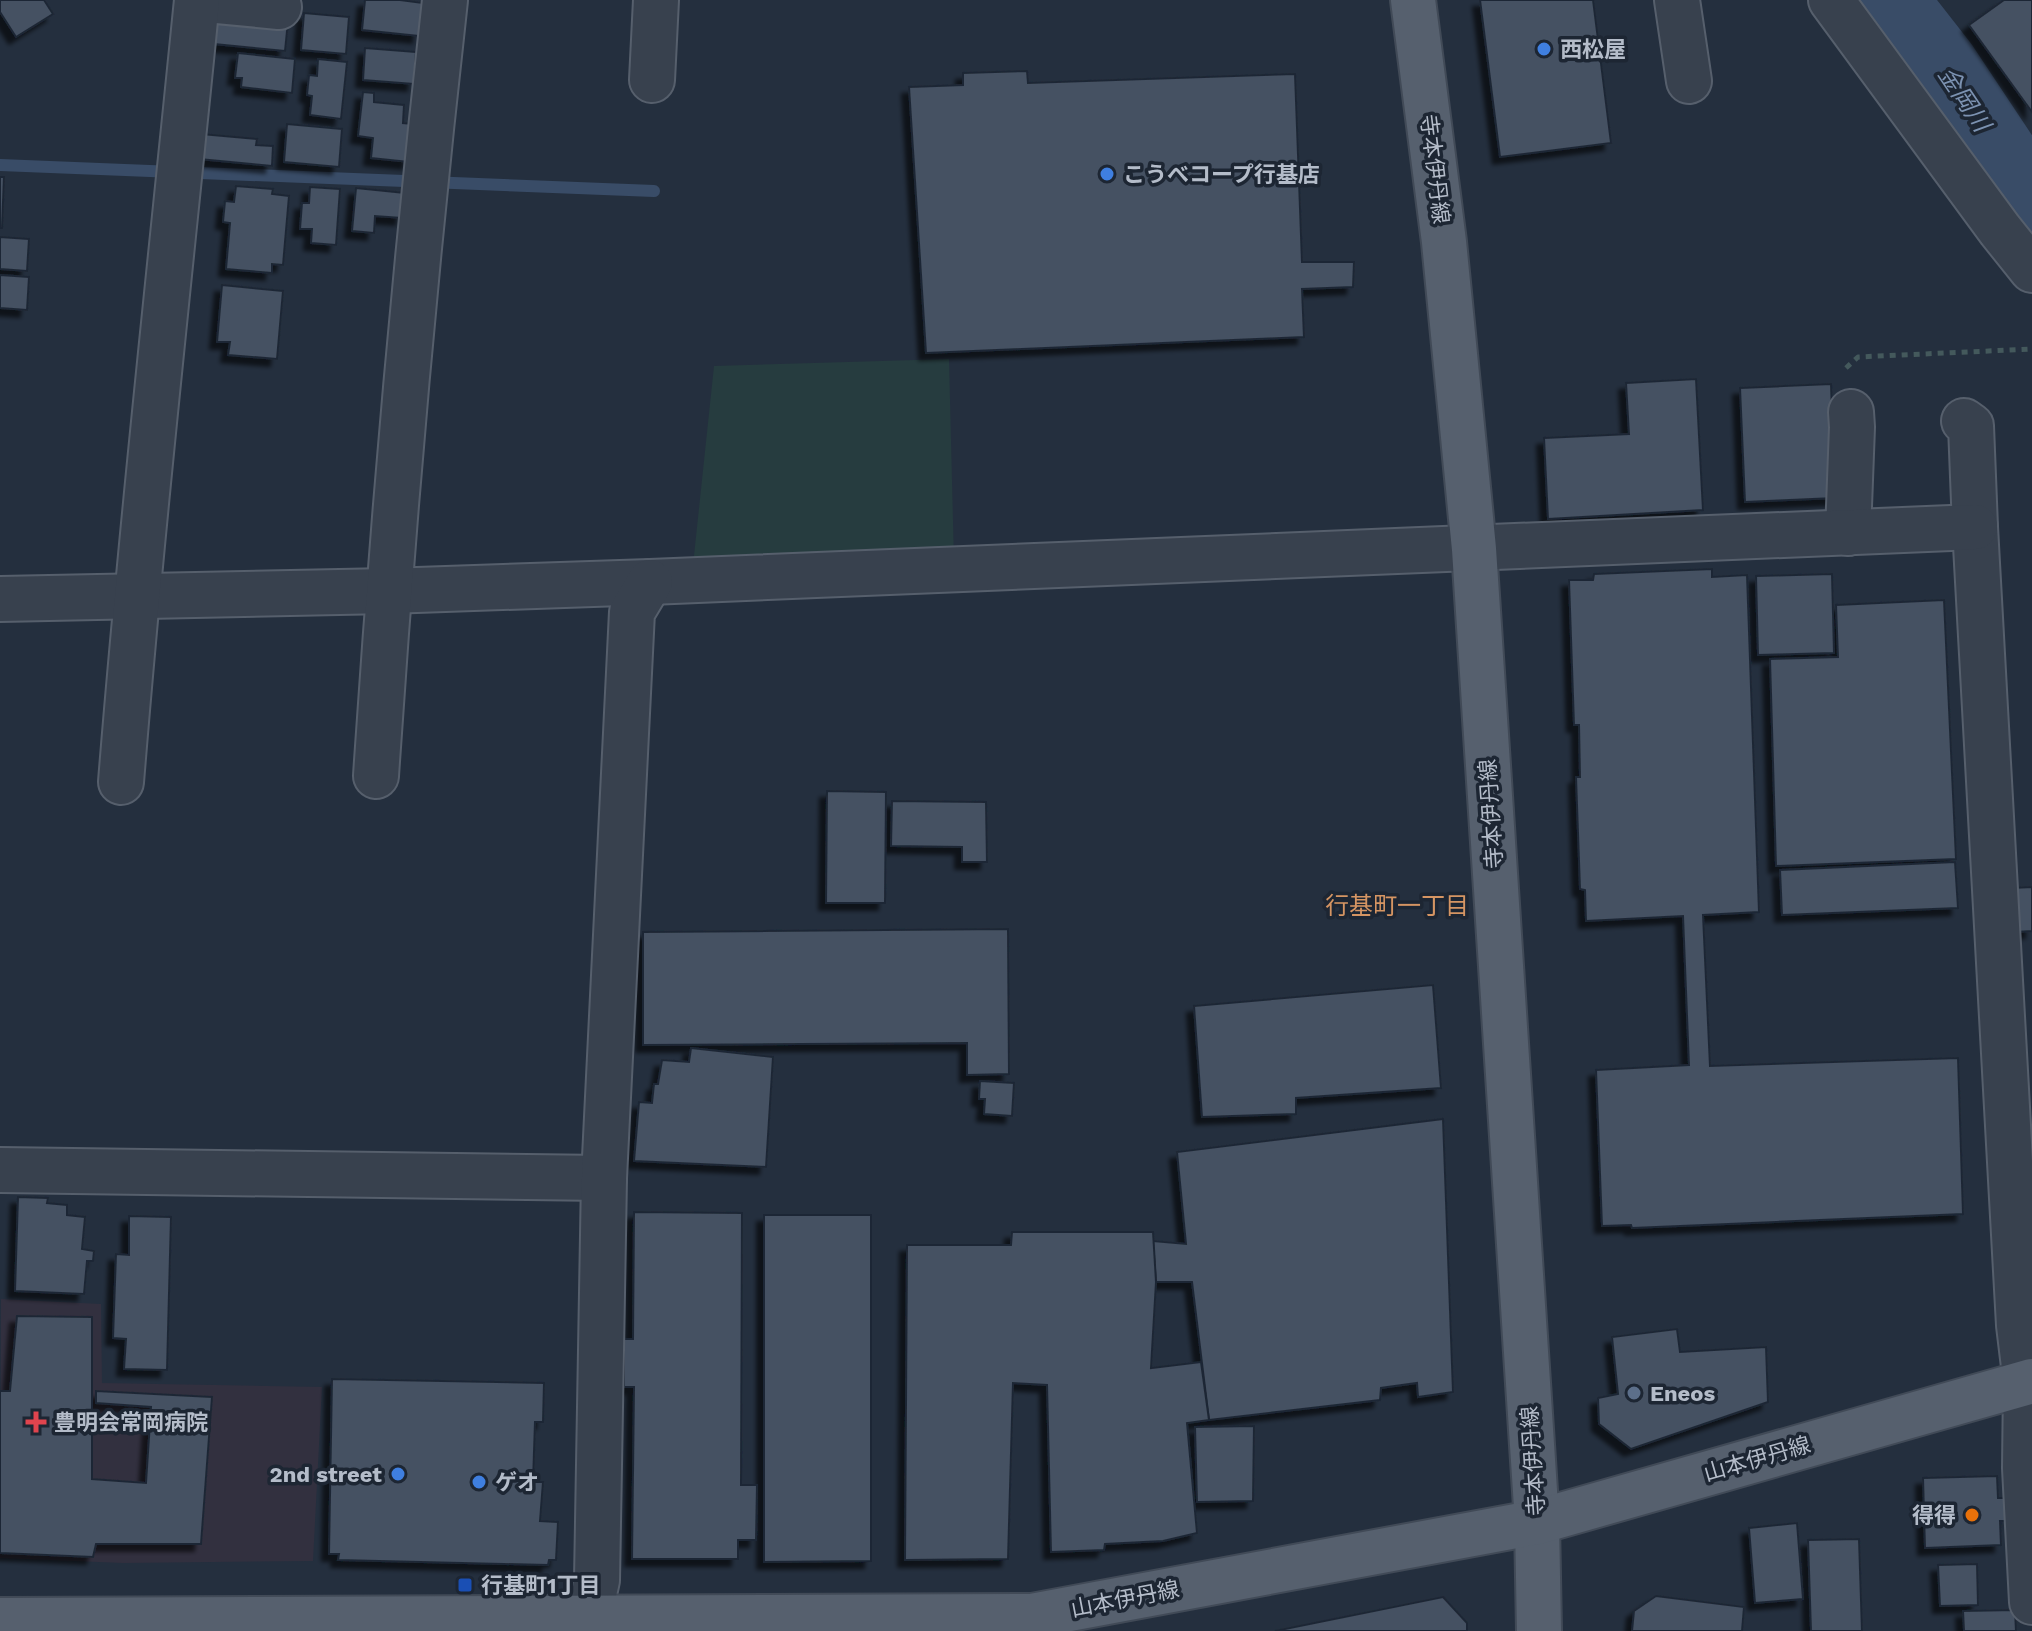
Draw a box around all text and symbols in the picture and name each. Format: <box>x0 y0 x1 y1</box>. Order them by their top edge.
place label: 西松屋 <box>1560 37 1626 62</box>
marker: 西松屋 <box>1535 40 1553 58</box>
water label: 金岡川 <box>1932 61 1997 139</box>
street label: 寺本伊丹線 <box>1416 113 1454 225</box>
place label: こうべコープ行基店 <box>1123 162 1320 187</box>
marker: こうべコープ行基店 <box>1098 165 1116 183</box>
street label: 寺本伊丹線 <box>1475 758 1507 870</box>
district label: 行基町一丁目 <box>1325 892 1469 920</box>
place label: Eneos <box>1650 1381 1715 1406</box>
marker: Eneos <box>1625 1384 1643 1402</box>
street label: 寺本伊丹線 <box>1517 1405 1549 1517</box>
place label: 豊明会常岡病院 <box>54 1410 208 1435</box>
marker: 豊明会常岡病院 <box>25 1411 47 1433</box>
street label: 山本伊丹線 <box>1701 1432 1813 1486</box>
place label: 2nd street <box>270 1462 382 1487</box>
marker: 2nd street <box>389 1465 407 1483</box>
place label: ゲオ <box>495 1470 539 1495</box>
marker: ゲオ <box>470 1473 488 1491</box>
place label: 得得 <box>1912 1503 1956 1528</box>
marker: 得得 <box>1963 1506 1981 1524</box>
place label: 行基町1丁目 <box>481 1573 600 1598</box>
marker: 行基町1丁目 <box>456 1576 474 1594</box>
street label: 山本伊丹線 <box>1069 1576 1181 1622</box>

